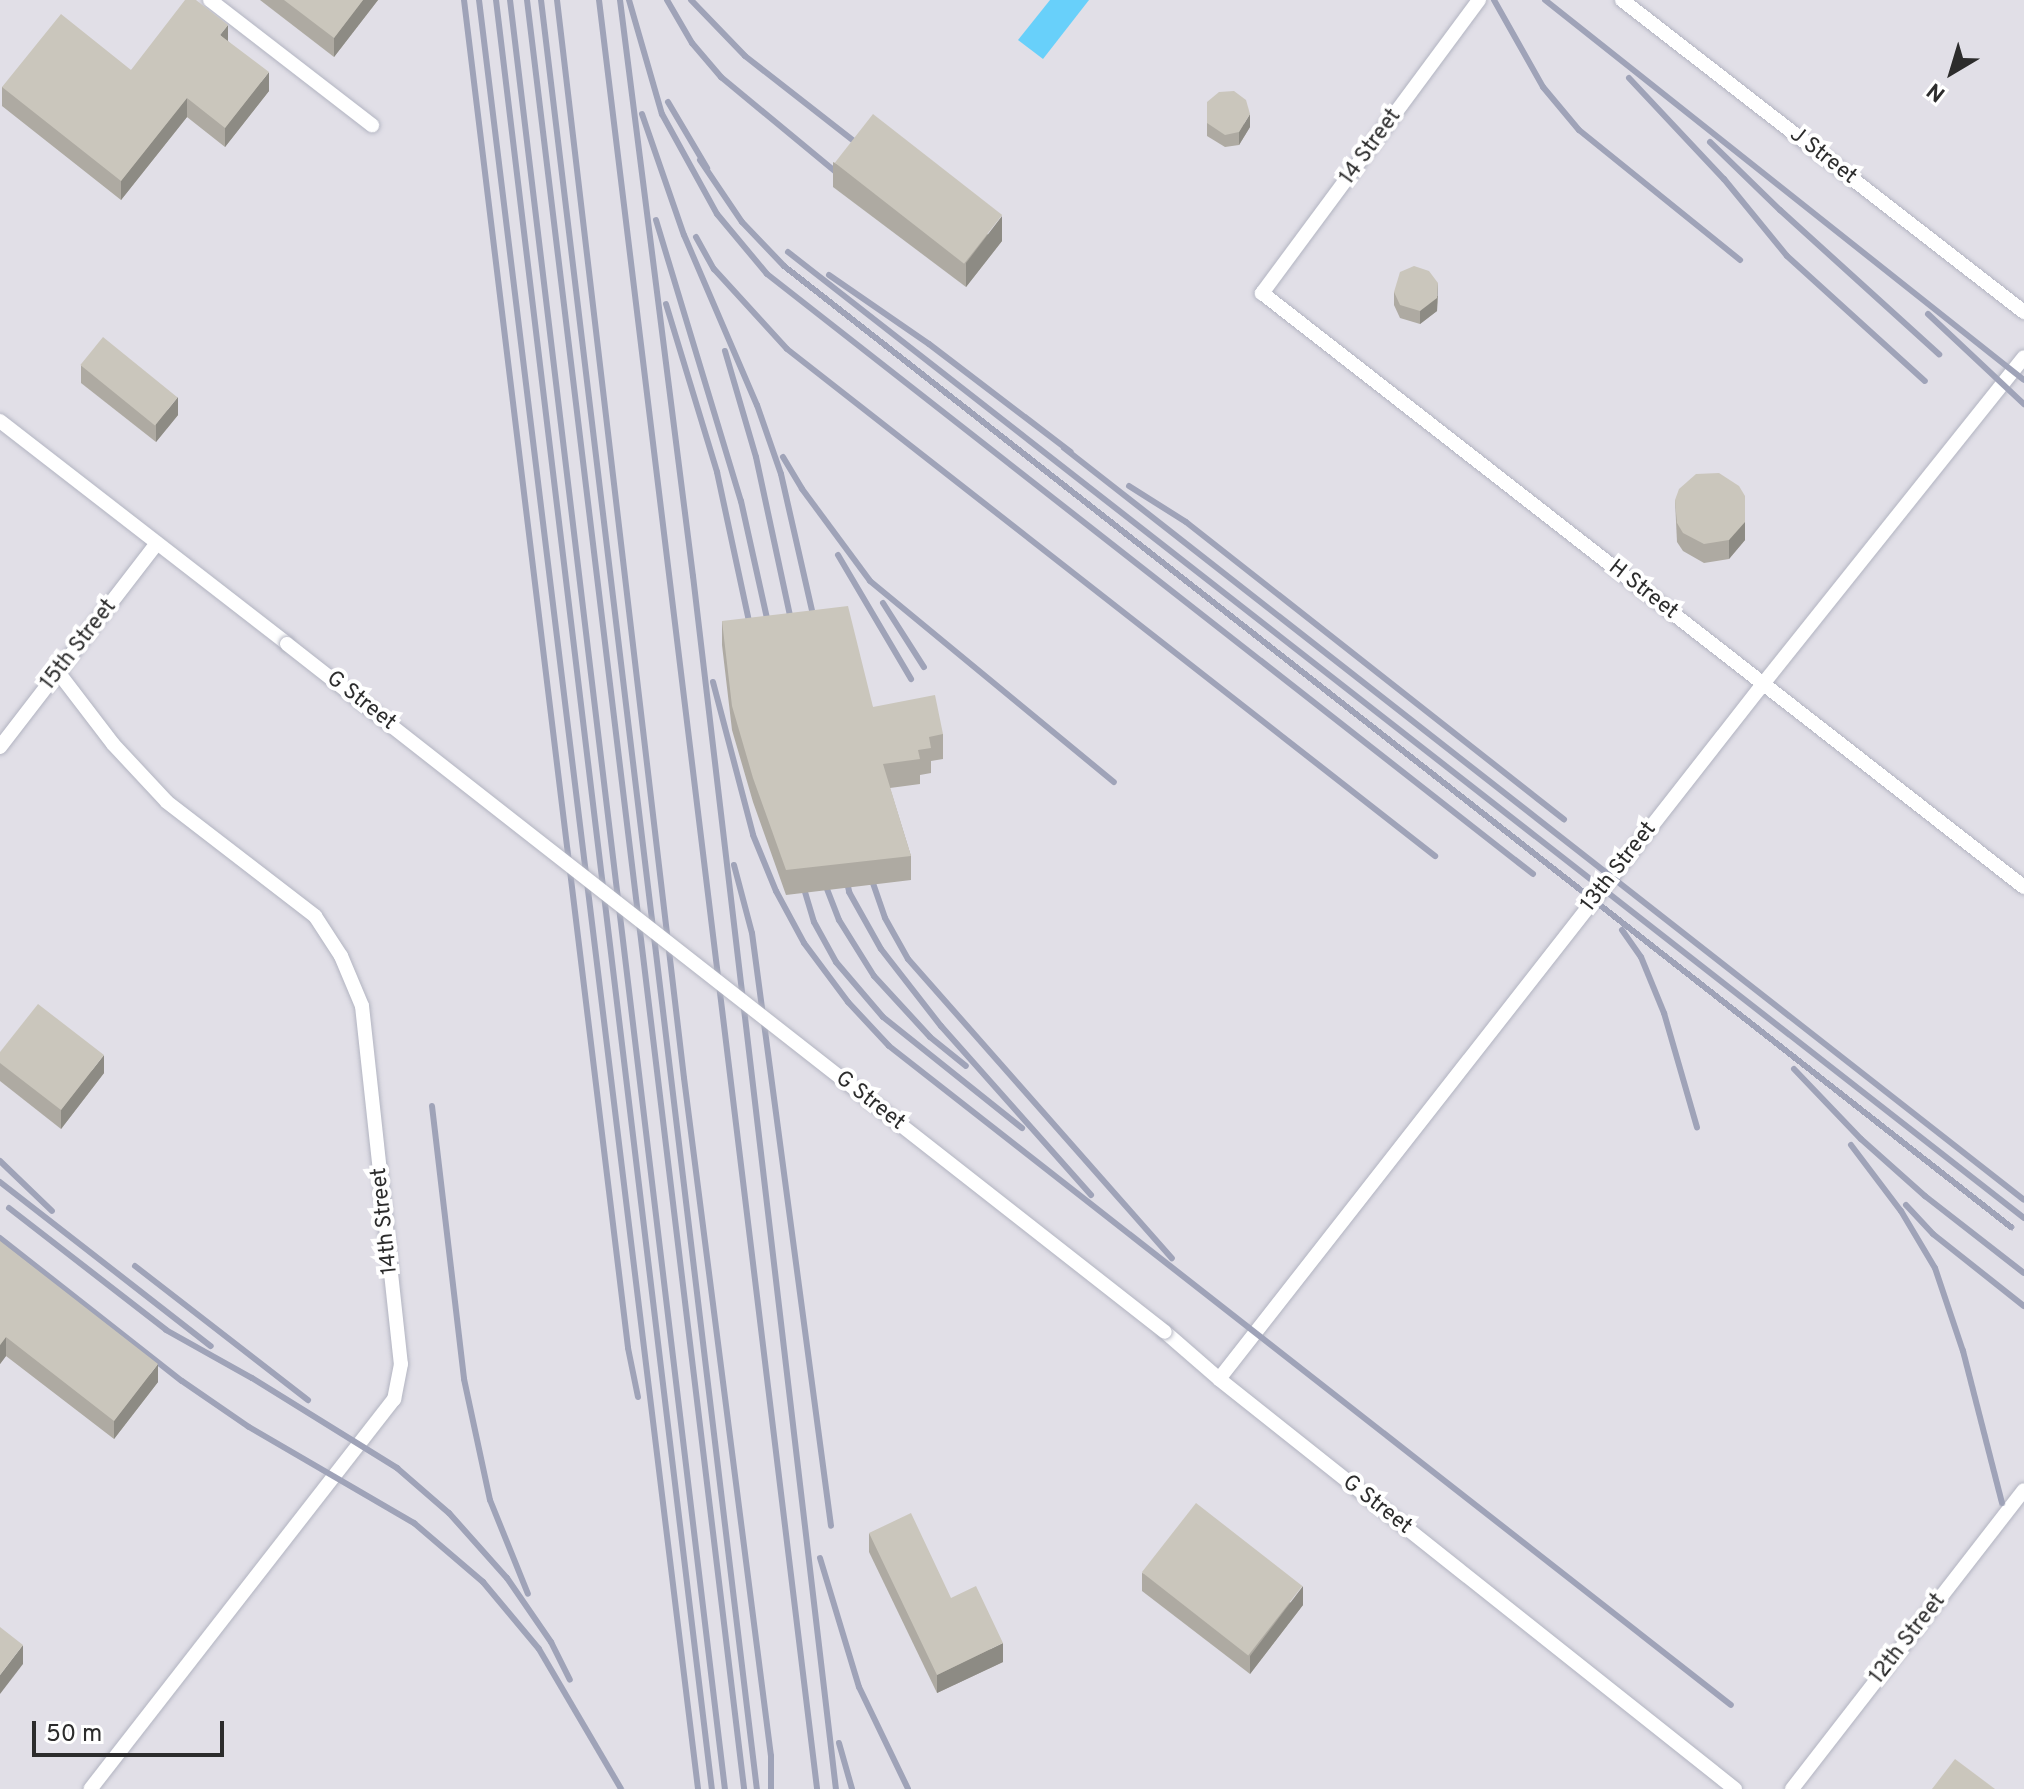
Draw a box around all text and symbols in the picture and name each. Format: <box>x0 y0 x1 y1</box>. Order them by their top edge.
north arrow <box>1912 32 1992 112</box>
text: N <box>1922 76 1951 107</box>
street label: 14 Street <box>1335 104 1407 190</box>
street label: J Street <box>1784 122 1862 190</box>
street label: H Street <box>1603 555 1683 625</box>
street label: 15th Street <box>35 594 123 696</box>
street label: G Street <box>321 666 401 736</box>
street label: 13th Street <box>1576 817 1662 917</box>
street label: G Street <box>830 1066 910 1136</box>
street label: 14th Street <box>366 1166 404 1276</box>
street label: G Street <box>1337 1470 1417 1540</box>
street label: 12th Street <box>1864 1588 1952 1690</box>
scale bar <box>36 1705 228 1755</box>
text: 50 m <box>46 1720 102 1750</box>

